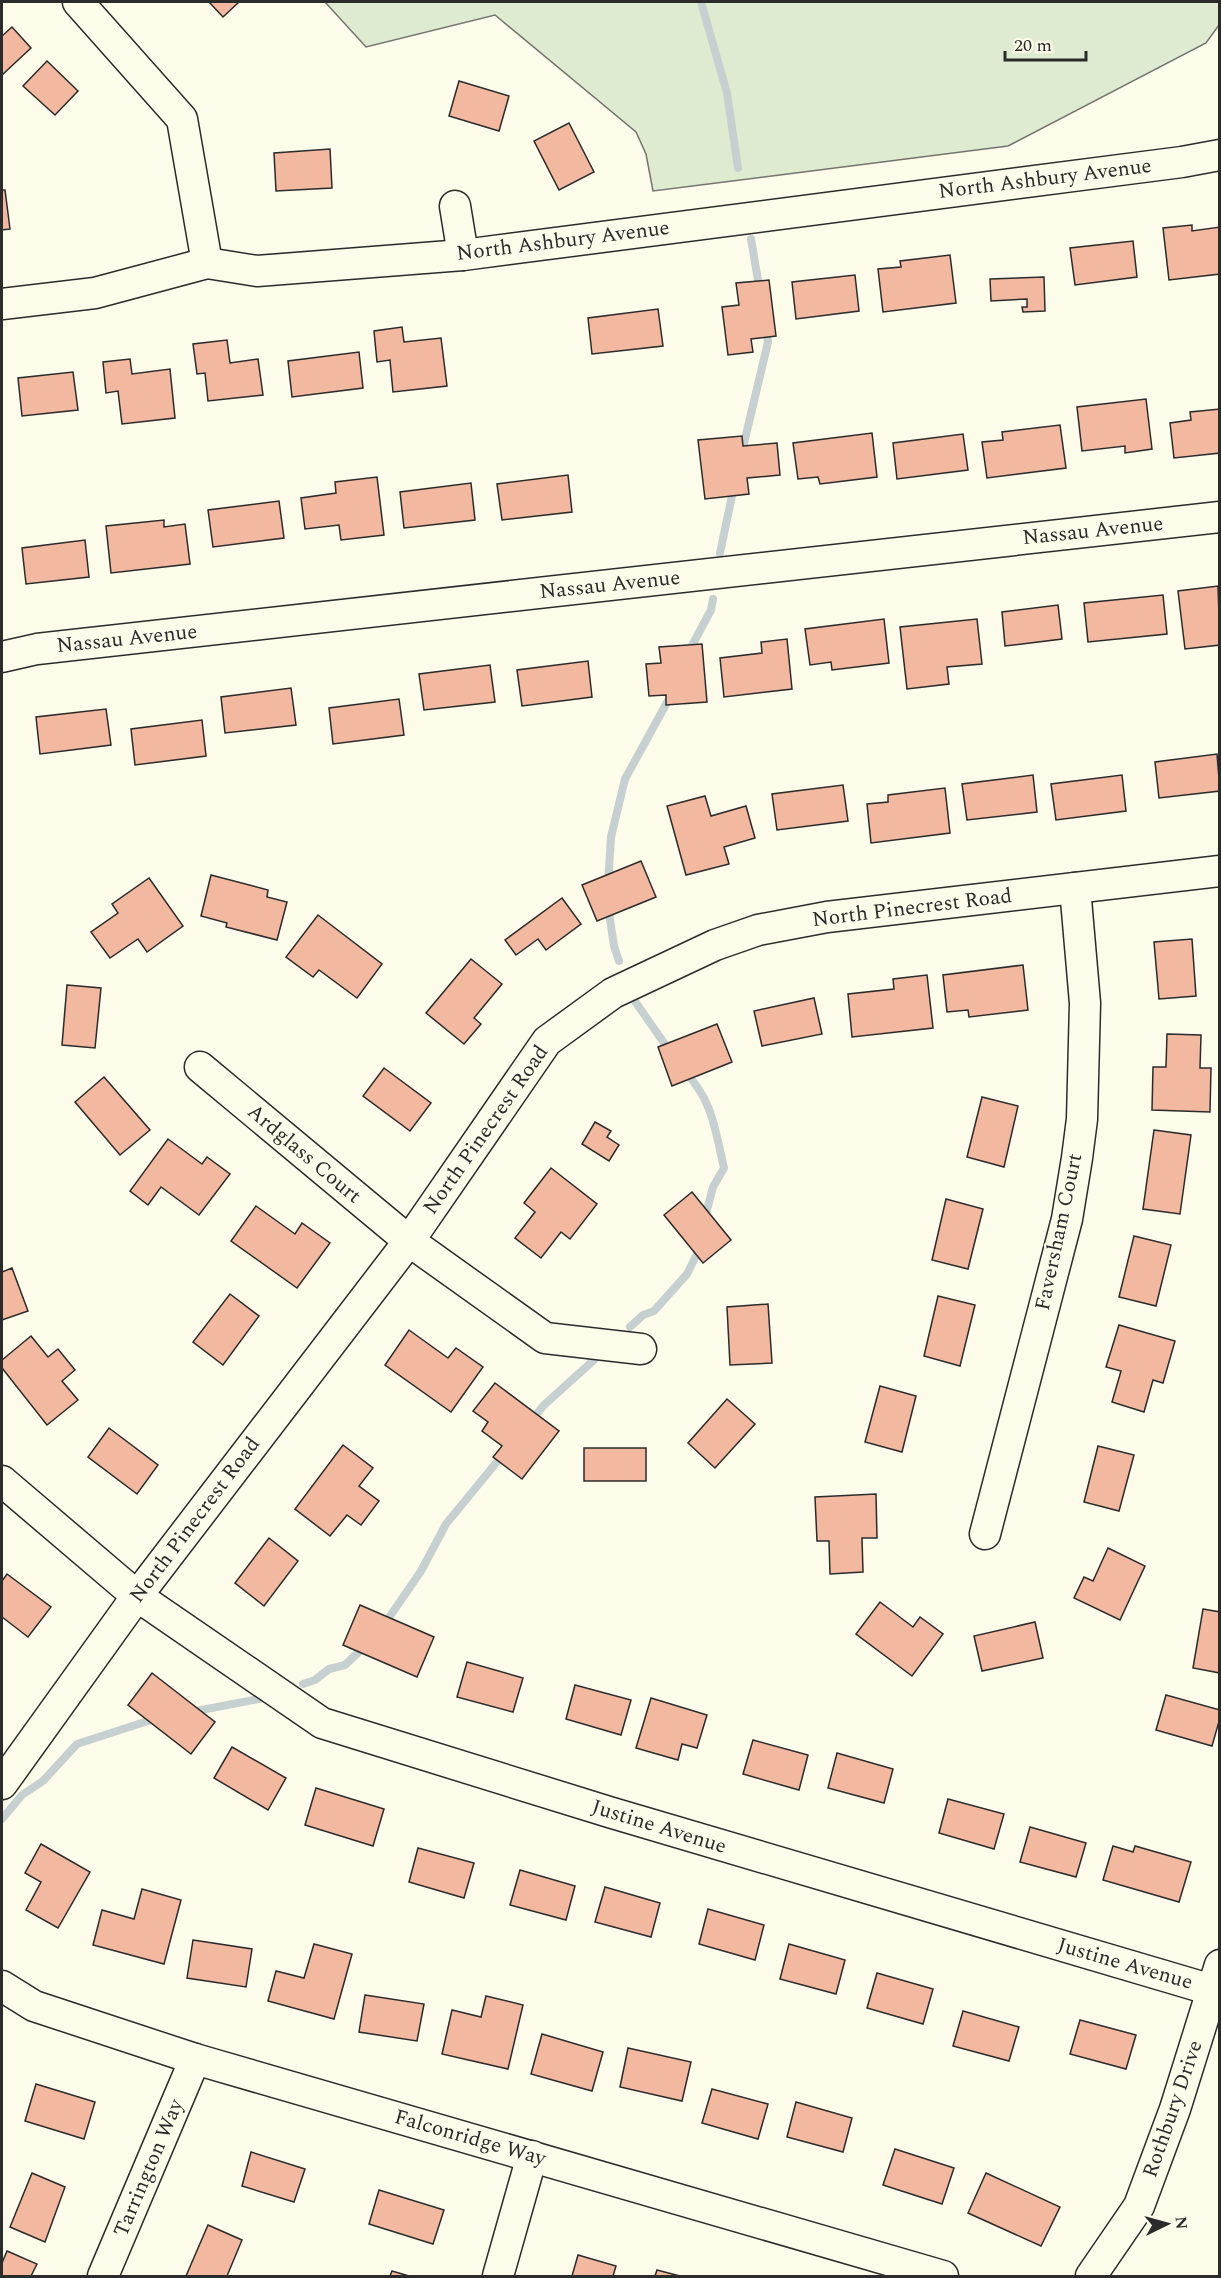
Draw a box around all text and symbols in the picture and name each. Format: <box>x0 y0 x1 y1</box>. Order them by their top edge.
scale bar <box>1005 24 1086 62</box>
text: 20 m <box>1014 32 1052 59</box>
street label: North Ashbury Avenue <box>937 150 1153 208</box>
street label: North Ashbury Avenue <box>455 212 671 270</box>
street label: Nassau Avenue <box>1021 508 1165 554</box>
street label: Nassau Avenue <box>538 562 682 608</box>
street label: Nassau Avenue <box>55 616 199 662</box>
street label: North Pinecrest Road <box>810 880 1014 936</box>
street label: North Pinecrest Road <box>415 1038 557 1222</box>
street label: Ardglass Court <box>240 1096 368 1212</box>
street label: Faversham Court <box>1027 1150 1091 1314</box>
street label: North Pinecrest Road <box>122 1430 268 1610</box>
street label: Justine Avenue <box>588 1791 730 1863</box>
street label: Justine Avenue <box>1053 1929 1197 1999</box>
street label: Rothbury Drive <box>1135 2036 1211 2182</box>
street label: Tarrington Way <box>106 2093 193 2242</box>
street label: Falconridge Way <box>391 2101 550 2175</box>
north arrow <box>1137 2194 1197 2254</box>
text: N <box>1168 2215 1193 2230</box>

